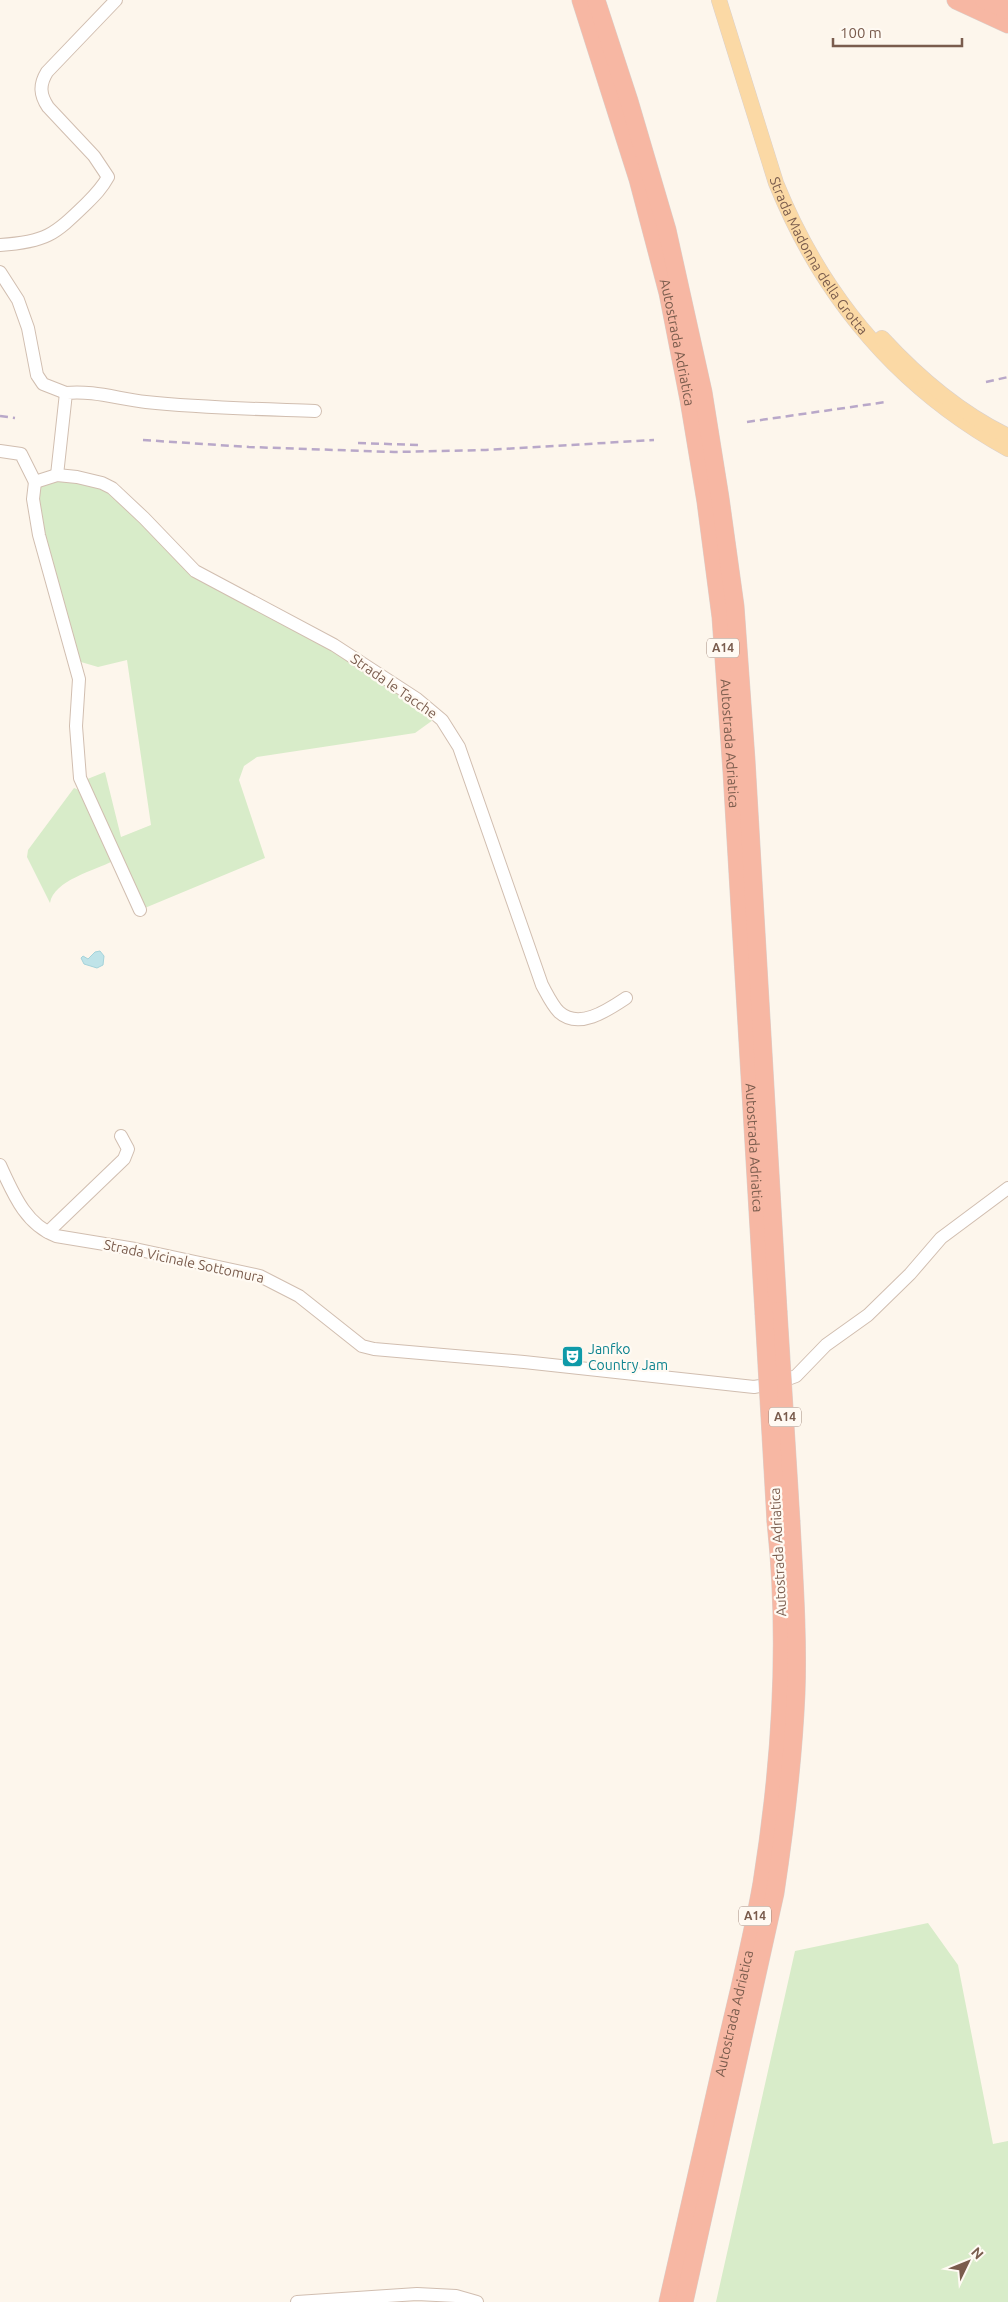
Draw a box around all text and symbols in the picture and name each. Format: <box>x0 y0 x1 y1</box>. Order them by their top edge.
scale bar <box>833 15 962 47</box>
text: 100 m <box>840 24 882 41</box>
street label: Strada Madonna della Grotta <box>767 175 871 338</box>
street label: Autostrada Adriatica <box>657 277 698 407</box>
road number: A14 <box>707 638 739 658</box>
street label: Strada le Tacche <box>348 650 440 722</box>
street label: Autostrada Adriatica <box>717 678 742 809</box>
street label: Autostrada Adriatica <box>742 1083 766 1213</box>
street label: Strada Vicinale Sottomura <box>102 1236 266 1286</box>
place label: Janfko Country Jam <box>588 1341 668 1373</box>
theatre icon: Janfko Country Jam <box>560 1345 584 1369</box>
road number: A14 <box>769 1408 801 1426</box>
street label: Autostrada Adriatica <box>767 1487 789 1617</box>
road number: A14 <box>739 1906 771 1925</box>
street label: Autostrada Adriatica <box>711 1949 756 2078</box>
north arrow <box>943 2237 993 2287</box>
text: N <box>968 2244 987 2262</box>

